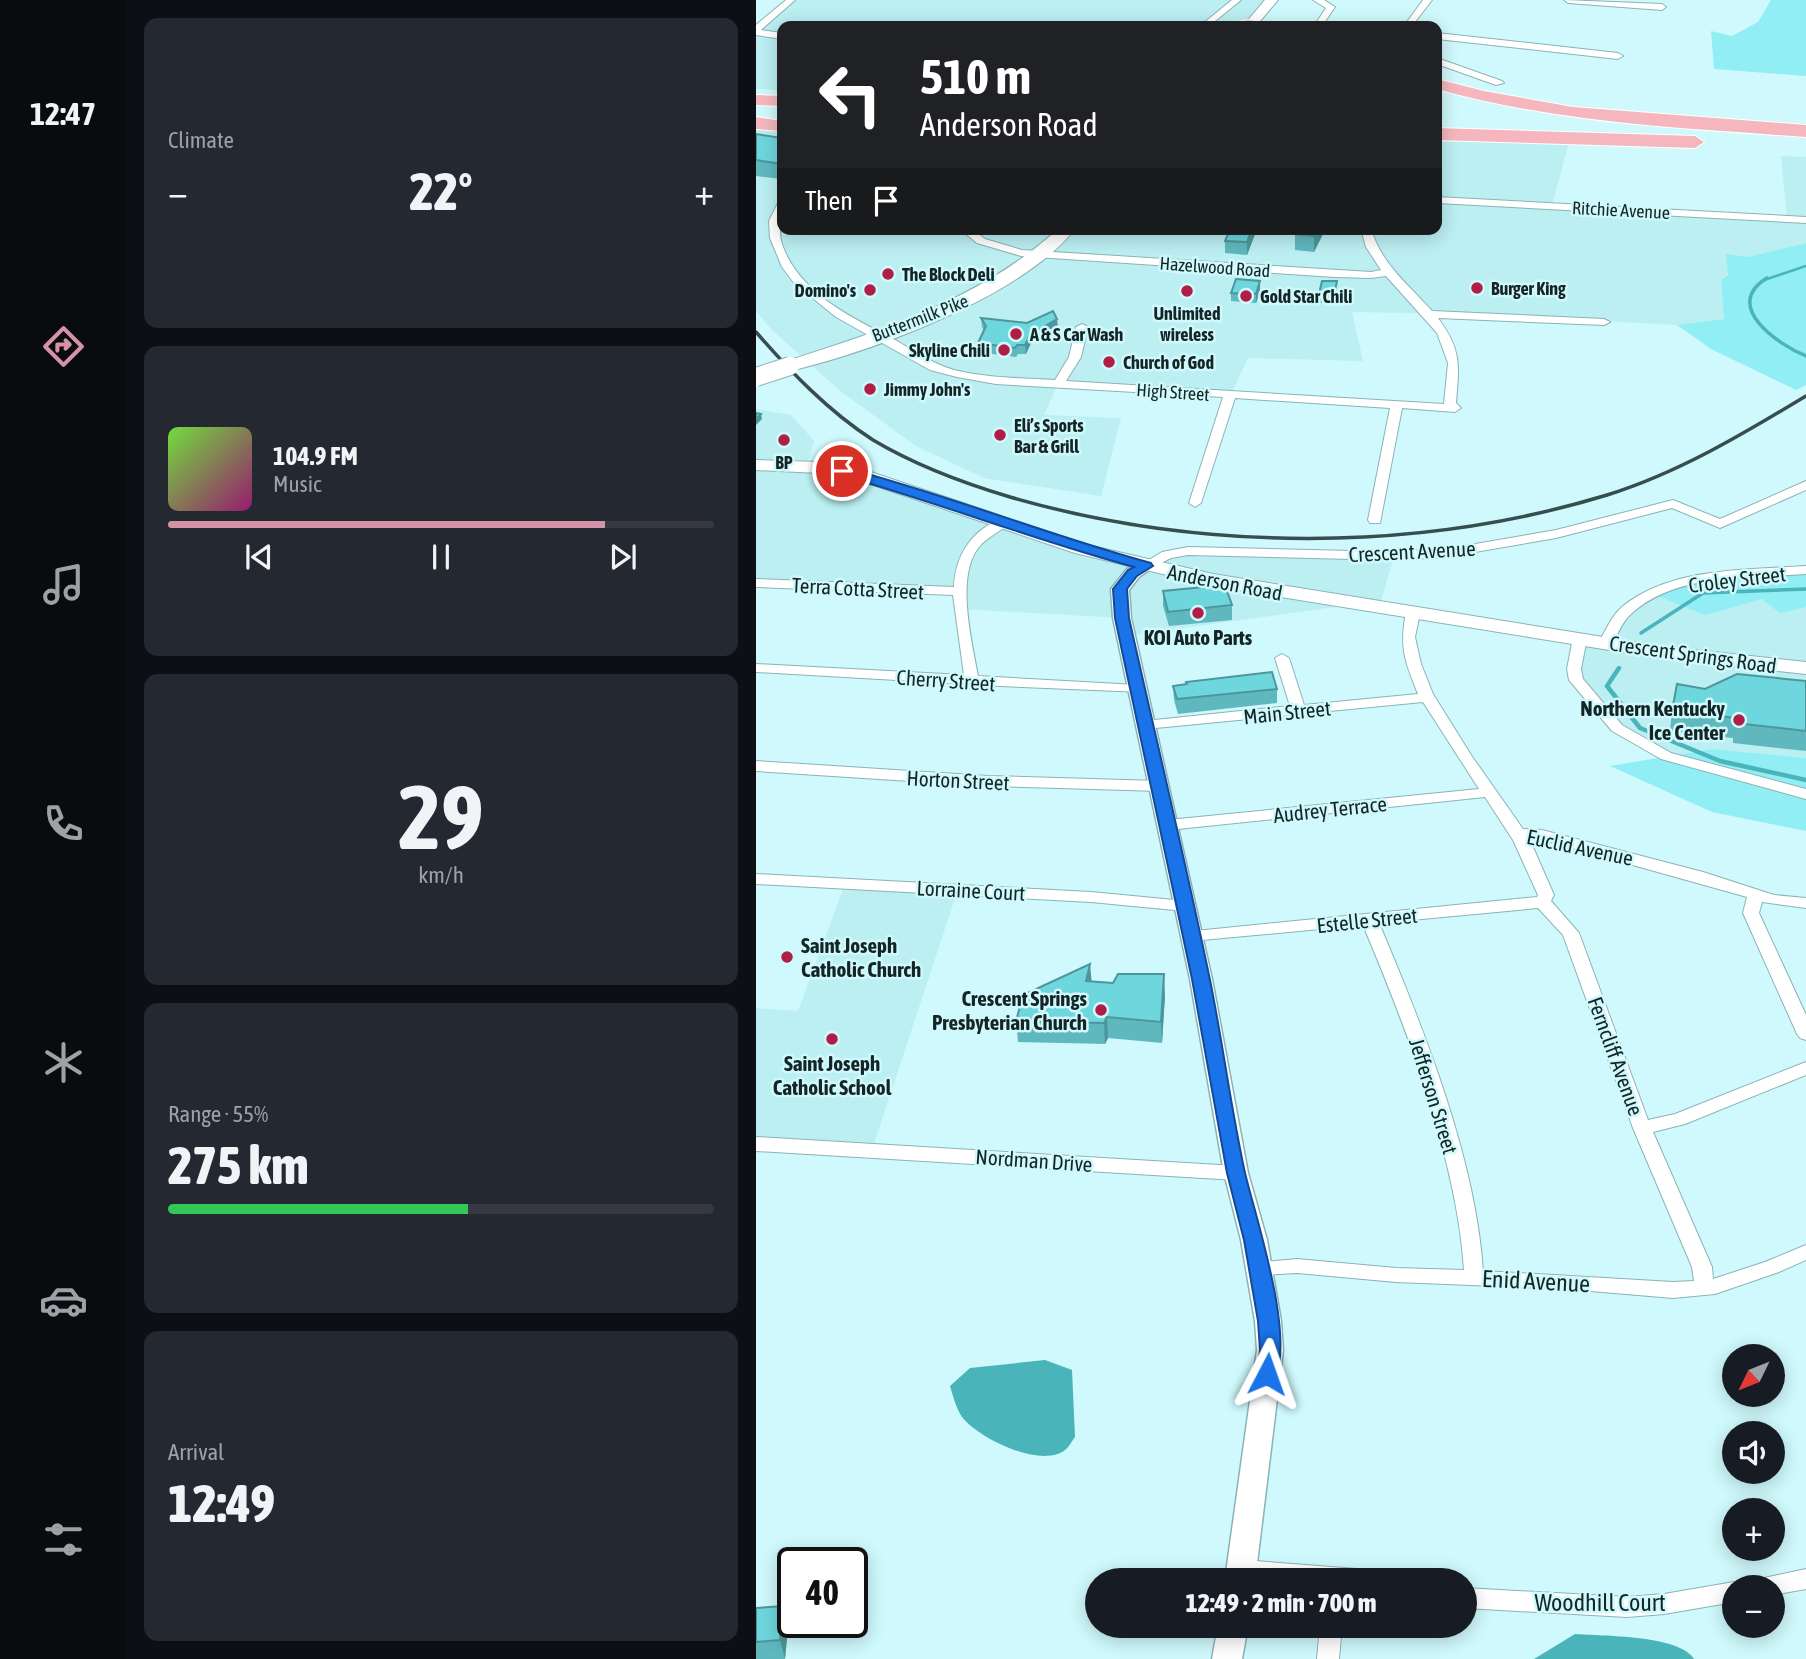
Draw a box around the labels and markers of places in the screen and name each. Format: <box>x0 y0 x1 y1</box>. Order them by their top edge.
place label: The Block Deli <box>902 264 995 285</box>
marker: The Block Deli <box>880 266 896 282</box>
place label: Burger King <box>1491 278 1566 299</box>
place label: Domino's <box>795 280 857 301</box>
marker: Burger King <box>1469 280 1485 296</box>
marker: Domino's <box>862 282 878 298</box>
marker: Unlimited wireless <box>1179 283 1195 299</box>
place label: Gold Star Chili <box>1260 286 1352 307</box>
marker: Gold Star Chili <box>1238 288 1254 304</box>
place label: Unlimited wireless <box>1154 303 1220 345</box>
place label: A & S Car Wash <box>1029 324 1124 345</box>
marker: A & S Car Wash <box>1008 326 1024 342</box>
place label: Skyline Chili <box>909 340 990 361</box>
marker: Skyline Chili <box>996 342 1012 358</box>
place label: Church of God <box>1123 352 1214 373</box>
marker: Church of God <box>1101 354 1117 370</box>
place label: Jimmy John's <box>883 379 971 400</box>
marker: Jimmy John's <box>862 381 878 397</box>
place label: Eli’s Sports Bar & Grill <box>1014 415 1084 457</box>
marker: Eli’s Sports Bar & Grill <box>992 427 1008 443</box>
marker: BP <box>776 432 792 448</box>
pin <box>812 441 872 501</box>
place label: BP <box>775 452 793 473</box>
marker: KOI Auto Parts <box>1190 605 1206 621</box>
place label: KOI Auto Parts <box>1144 625 1253 649</box>
place label: Northern Kentucky Ice Center <box>1580 696 1726 744</box>
marker: Northern Kentucky Ice Center <box>1731 712 1747 728</box>
place label: Saint Joseph Catholic Church <box>801 933 921 981</box>
marker: Saint Joseph Catholic Church <box>779 949 795 965</box>
place label: Crescent Springs Presbyterian Church <box>932 986 1088 1034</box>
marker: Crescent Springs Presbyterian Church <box>1093 1002 1109 1018</box>
marker: Saint Joseph Catholic School <box>824 1031 840 1047</box>
place label: Saint Joseph Catholic School <box>773 1051 892 1099</box>

